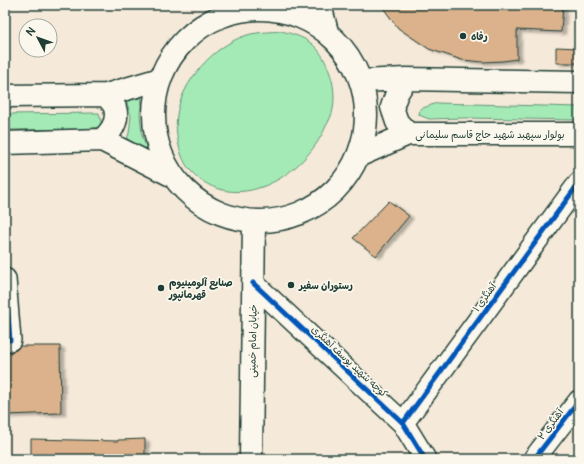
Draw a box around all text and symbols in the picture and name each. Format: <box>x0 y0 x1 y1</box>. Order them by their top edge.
north arrow <box>18 18 58 58</box>
text: N <box>23 24 39 39</box>
marker: رفاه <box>458 31 468 41</box>
place label: رفاه <box>471 31 488 43</box>
street label: بولوار سپهبد شهید حاج قاسم سلیمانی <box>415 129 565 142</box>
place label: صنایع آلومینیوم قهرمانپور <box>168 277 233 302</box>
marker: رستوران سفیر <box>286 280 296 290</box>
place label: رستوران سفیر <box>298 280 353 293</box>
street label: آهنگری ۱ <box>470 280 500 314</box>
marker: صنایع آلومینیوم قهرمانپور <box>156 283 166 293</box>
street label: خیابان امام خمینی <box>246 304 261 378</box>
street label: کوچه شهید یوسف آهنگری <box>309 323 390 400</box>
street label: آهنگری ۲ <box>535 406 567 442</box>

